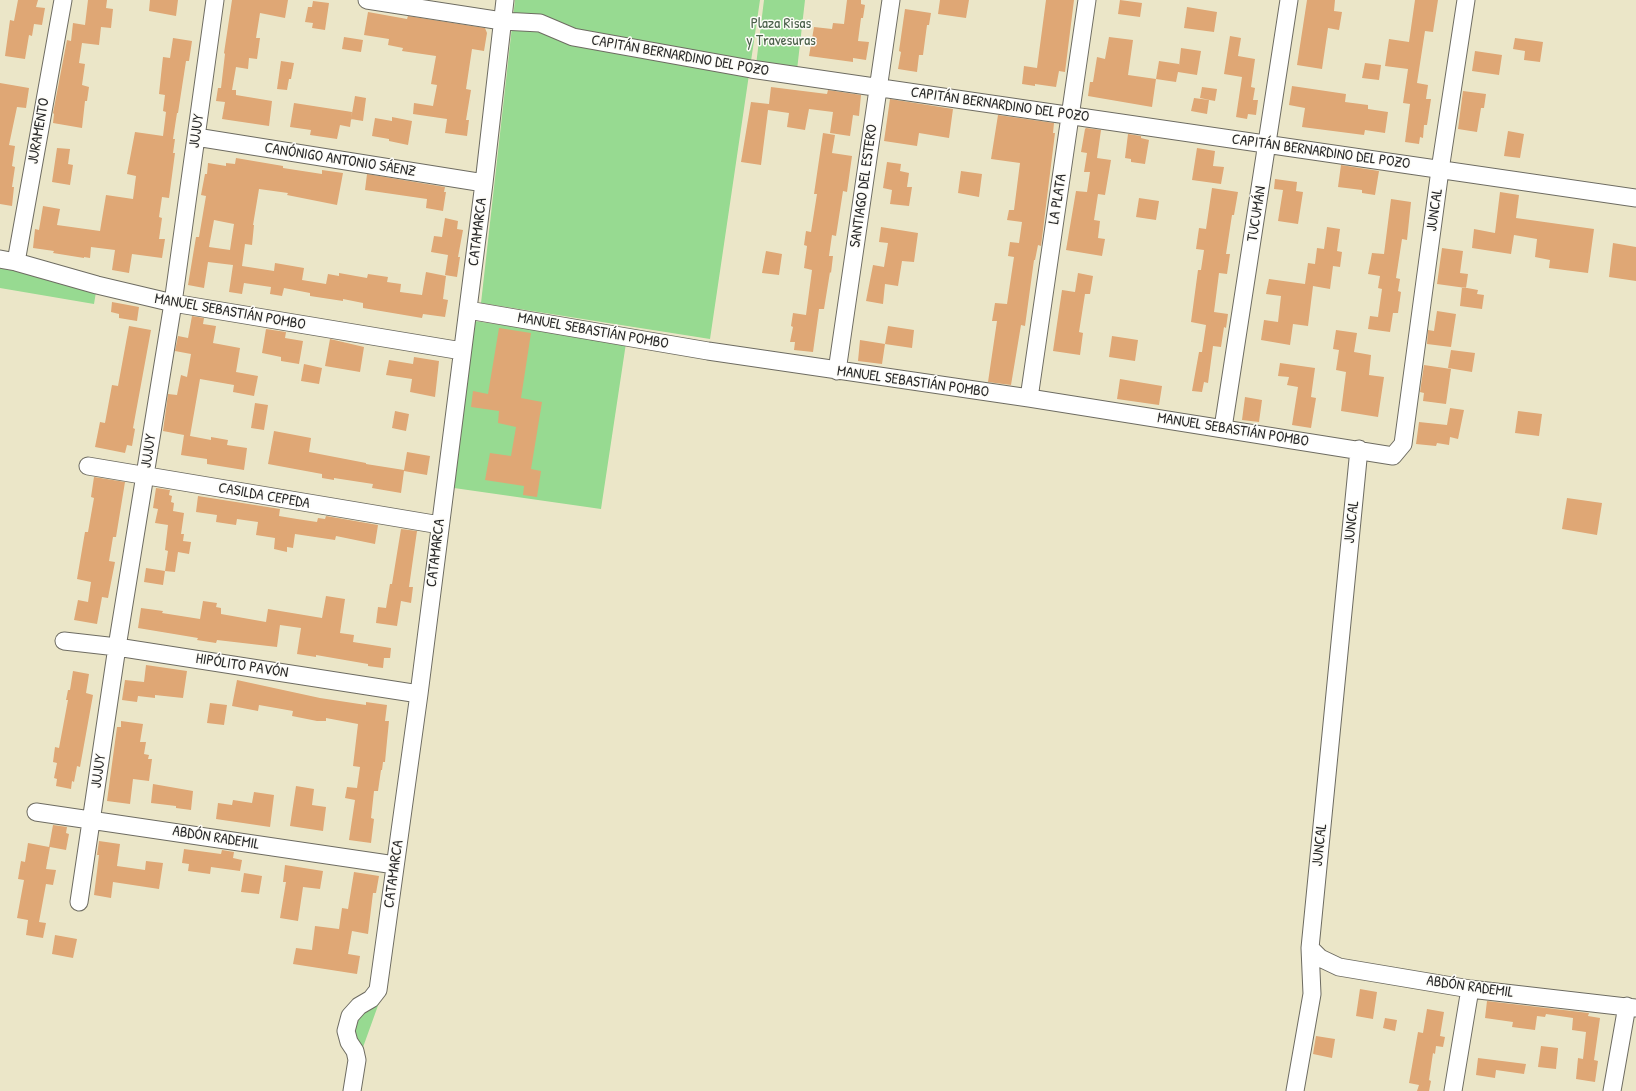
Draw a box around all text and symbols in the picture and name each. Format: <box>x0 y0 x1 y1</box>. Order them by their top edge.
park label: Plaza Risas y Travesuras <box>746 15 816 50</box>
street label: CAPITÁN BERNARDINO DEL POZO <box>590 32 770 80</box>
street label: CAPITÁN BERNARDINO DEL POZO <box>910 84 1090 126</box>
street label: JURAMENTO <box>24 97 54 165</box>
street label: JUJUY <box>186 113 208 149</box>
street label: SANTIAGO DEL ESTERO <box>846 123 882 249</box>
street label: CAPITÁN BERNARDINO DEL POZO <box>1231 131 1411 173</box>
street label: CANÓNIGO ANTONIO SÁENZ <box>263 139 417 181</box>
street label: LA PLATA <box>1045 173 1071 225</box>
street label: TUCUMÁN <box>1244 185 1270 243</box>
street label: JUNCAL <box>1423 188 1447 232</box>
street label: CATAMARCA <box>465 197 491 267</box>
street label: MANUEL SEBASTIÁN POMBO <box>153 290 307 334</box>
street label: MANUEL SEBASTIÁN POMBO <box>516 309 670 353</box>
street label: MANUEL SEBASTIÁN POMBO <box>836 362 990 402</box>
street label: MANUEL SEBASTIÁN POMBO <box>1156 409 1310 451</box>
street label: JUJUY <box>137 433 161 469</box>
street label: CASILDA CEPEDA <box>217 479 311 513</box>
street label: JUNCAL <box>1341 500 1363 544</box>
street label: CATAMARCA <box>423 518 449 588</box>
street label: HIPÓLITO PAVÓN <box>195 650 289 682</box>
street label: JUJUY <box>88 753 110 789</box>
street label: ABDÓN RADEMIL <box>171 822 261 854</box>
street label: JUNCAL <box>1309 823 1331 867</box>
street label: CATAMARCA <box>380 839 408 909</box>
street label: ABDÓN RADEMIL <box>1425 972 1515 1002</box>

